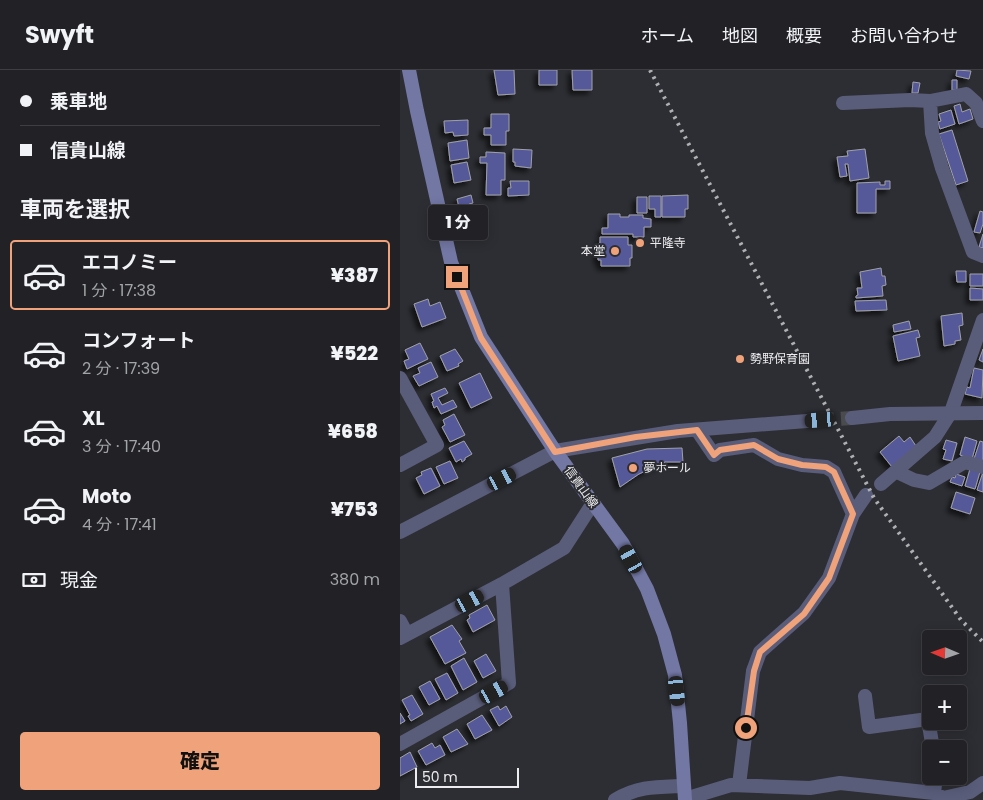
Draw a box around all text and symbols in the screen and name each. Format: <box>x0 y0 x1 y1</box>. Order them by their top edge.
text: Swyft <box>25 18 94 51</box>
text: ホーム <box>641 23 694 48</box>
text: 地図 <box>722 23 758 48</box>
text: 概要 <box>786 23 822 48</box>
text: お問い合わせ <box>850 23 958 48</box>
text: 乗車地 <box>50 88 107 115</box>
text: 信貴山線 <box>50 137 126 164</box>
text: 車両を選択 <box>20 194 130 225</box>
callout: 1 分 <box>427 204 487 240</box>
text: 1 分 <box>445 211 471 234</box>
place label: 平隆寺 <box>650 234 686 251</box>
marker: 平隆寺 <box>634 237 646 249</box>
place label: 本堂 <box>581 242 605 259</box>
marker: 本堂 <box>609 245 621 257</box>
text: エコノミー <box>82 249 177 276</box>
icon: car <box>22 253 67 298</box>
text: ¥387 <box>331 262 378 289</box>
route end <box>446 266 468 288</box>
text: 1 分 · 17:38 <box>82 279 156 302</box>
text: コンフォート <box>82 327 195 354</box>
icon: car <box>22 331 67 376</box>
text: ¥522 <box>331 340 378 367</box>
place label: 勢野保育園 <box>750 350 810 367</box>
marker: 勢野保育園 <box>734 353 746 365</box>
text: 2 分 · 17:39 <box>82 357 160 380</box>
text: XL <box>82 405 105 432</box>
icon: car <box>22 409 67 454</box>
car <box>804 411 835 429</box>
text: ¥658 <box>328 418 378 445</box>
text: 3 分 · 17:40 <box>82 435 161 458</box>
place label: 夢ホール <box>643 459 691 476</box>
street label: 信貴山線 <box>560 462 602 511</box>
marker: 夢ホール <box>627 462 639 474</box>
car <box>485 466 518 492</box>
text: Moto <box>82 483 131 510</box>
icon: car <box>22 487 67 532</box>
text: ¥753 <box>331 496 378 523</box>
text: 4 分 · 17:41 <box>82 513 157 536</box>
car <box>617 542 644 576</box>
icon: cash <box>20 566 48 594</box>
text: 現金 <box>60 567 98 594</box>
text: 380 m <box>330 568 380 591</box>
car <box>453 587 486 615</box>
north arrow <box>922 630 968 675</box>
map controls <box>922 630 967 785</box>
car <box>667 675 686 707</box>
car <box>477 678 510 706</box>
button: + <box>922 685 967 730</box>
route start <box>735 717 757 739</box>
button: 確定 <box>20 732 380 790</box>
button: − <box>922 740 967 785</box>
scale bar <box>415 765 519 788</box>
text: 50 m <box>422 767 458 787</box>

